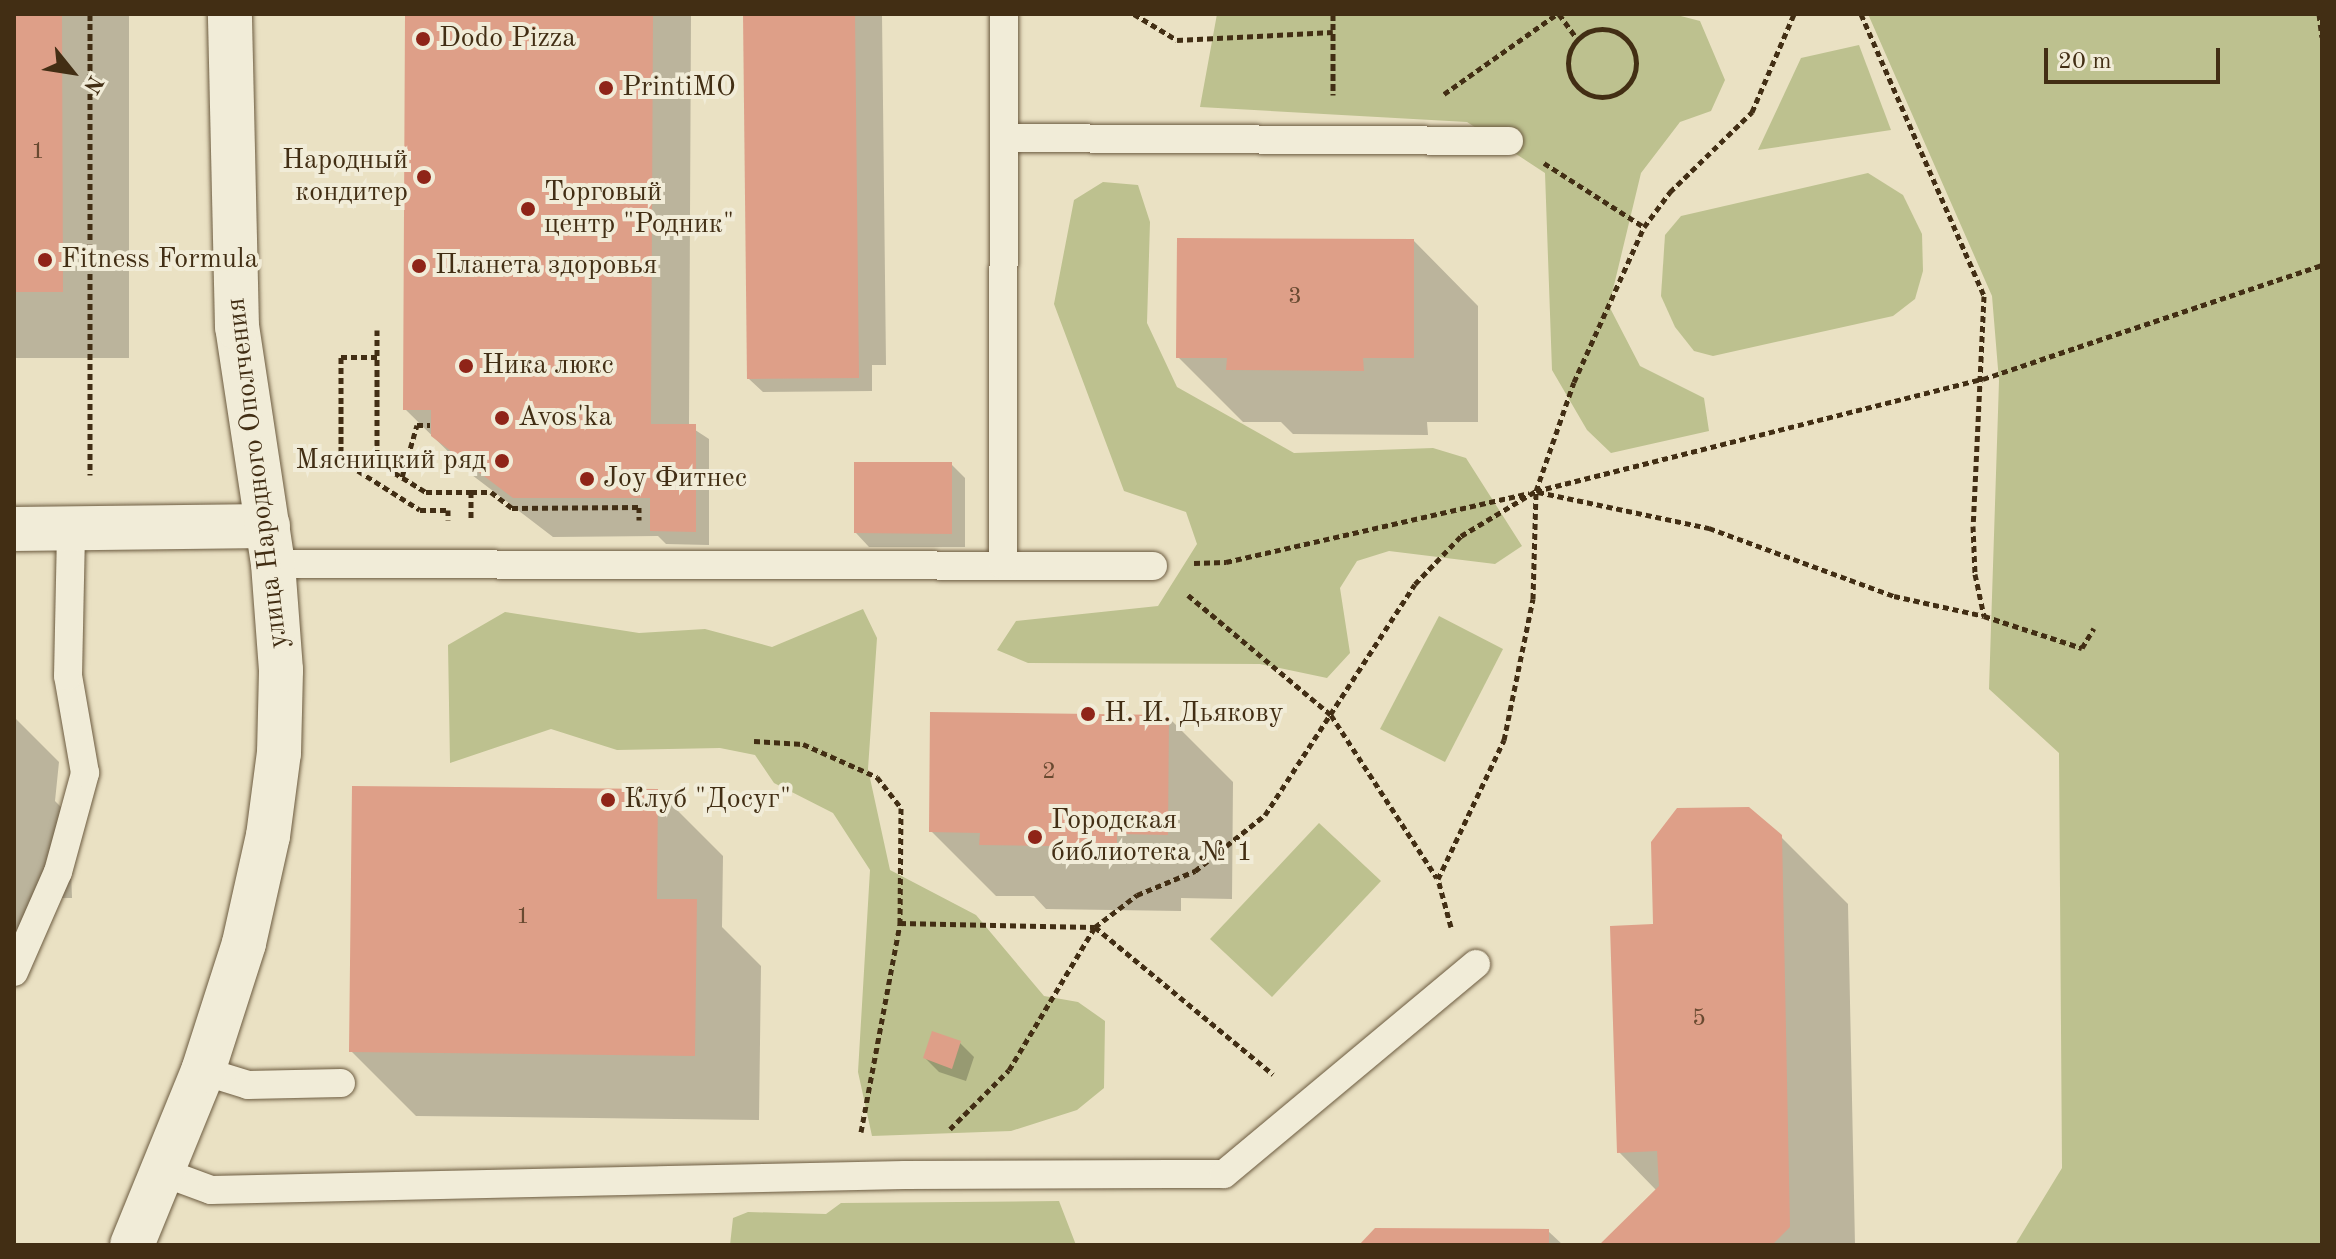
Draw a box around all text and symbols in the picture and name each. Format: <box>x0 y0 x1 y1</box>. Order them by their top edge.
place label: Dodo Pizza <box>439 22 576 56</box>
marker: Dodo Pizza <box>414 30 432 48</box>
north arrow <box>32 32 112 112</box>
scale bar <box>2048 32 2224 82</box>
text: 20 m <box>2058 50 2112 74</box>
text: N <box>79 71 107 97</box>
place label: PrintiMO <box>622 71 736 105</box>
marker: PrintiMO <box>597 79 615 97</box>
house number: 1 <box>31 139 45 167</box>
place label: Народный кондитер <box>282 144 408 210</box>
marker: Народный кондитер <box>415 168 433 186</box>
place label: Торговый центр "Родник" <box>544 176 734 242</box>
marker: Торговый центр "Родник" <box>519 200 537 218</box>
place label: Fitness Formula <box>61 243 258 277</box>
place label: Планета здоровья <box>435 249 657 283</box>
marker: Fitness Formula <box>36 251 54 269</box>
marker: Планета здоровья <box>410 257 428 275</box>
house number: 3 <box>1288 284 1302 312</box>
street label: улица Народного Ополчения <box>220 296 296 650</box>
place label: Ника люкс <box>482 349 614 383</box>
marker: Ника люкс <box>457 357 475 375</box>
place label: Avos'ka <box>518 401 612 435</box>
marker: Avos'ka <box>493 409 511 427</box>
place label: Мясницкий ряд <box>295 444 486 478</box>
marker: Мясницкий ряд <box>493 452 511 470</box>
place label: Joy Фитнес <box>603 462 747 496</box>
marker: Joy Фитнес <box>578 470 596 488</box>
place label: Н. И. Дьякову <box>1104 697 1284 731</box>
marker: Н. И. Дьякову <box>1079 705 1097 723</box>
house number: 2 <box>1042 759 1056 787</box>
place label: Клуб "Досуг" <box>624 783 791 817</box>
marker: Клуб "Досуг" <box>599 791 617 809</box>
place label: Городская библиотека № 1 <box>1051 804 1253 870</box>
marker: Городская библиотека № 1 <box>1026 828 1044 846</box>
house number: 1 <box>516 904 530 932</box>
house number: 5 <box>1692 1006 1706 1034</box>

